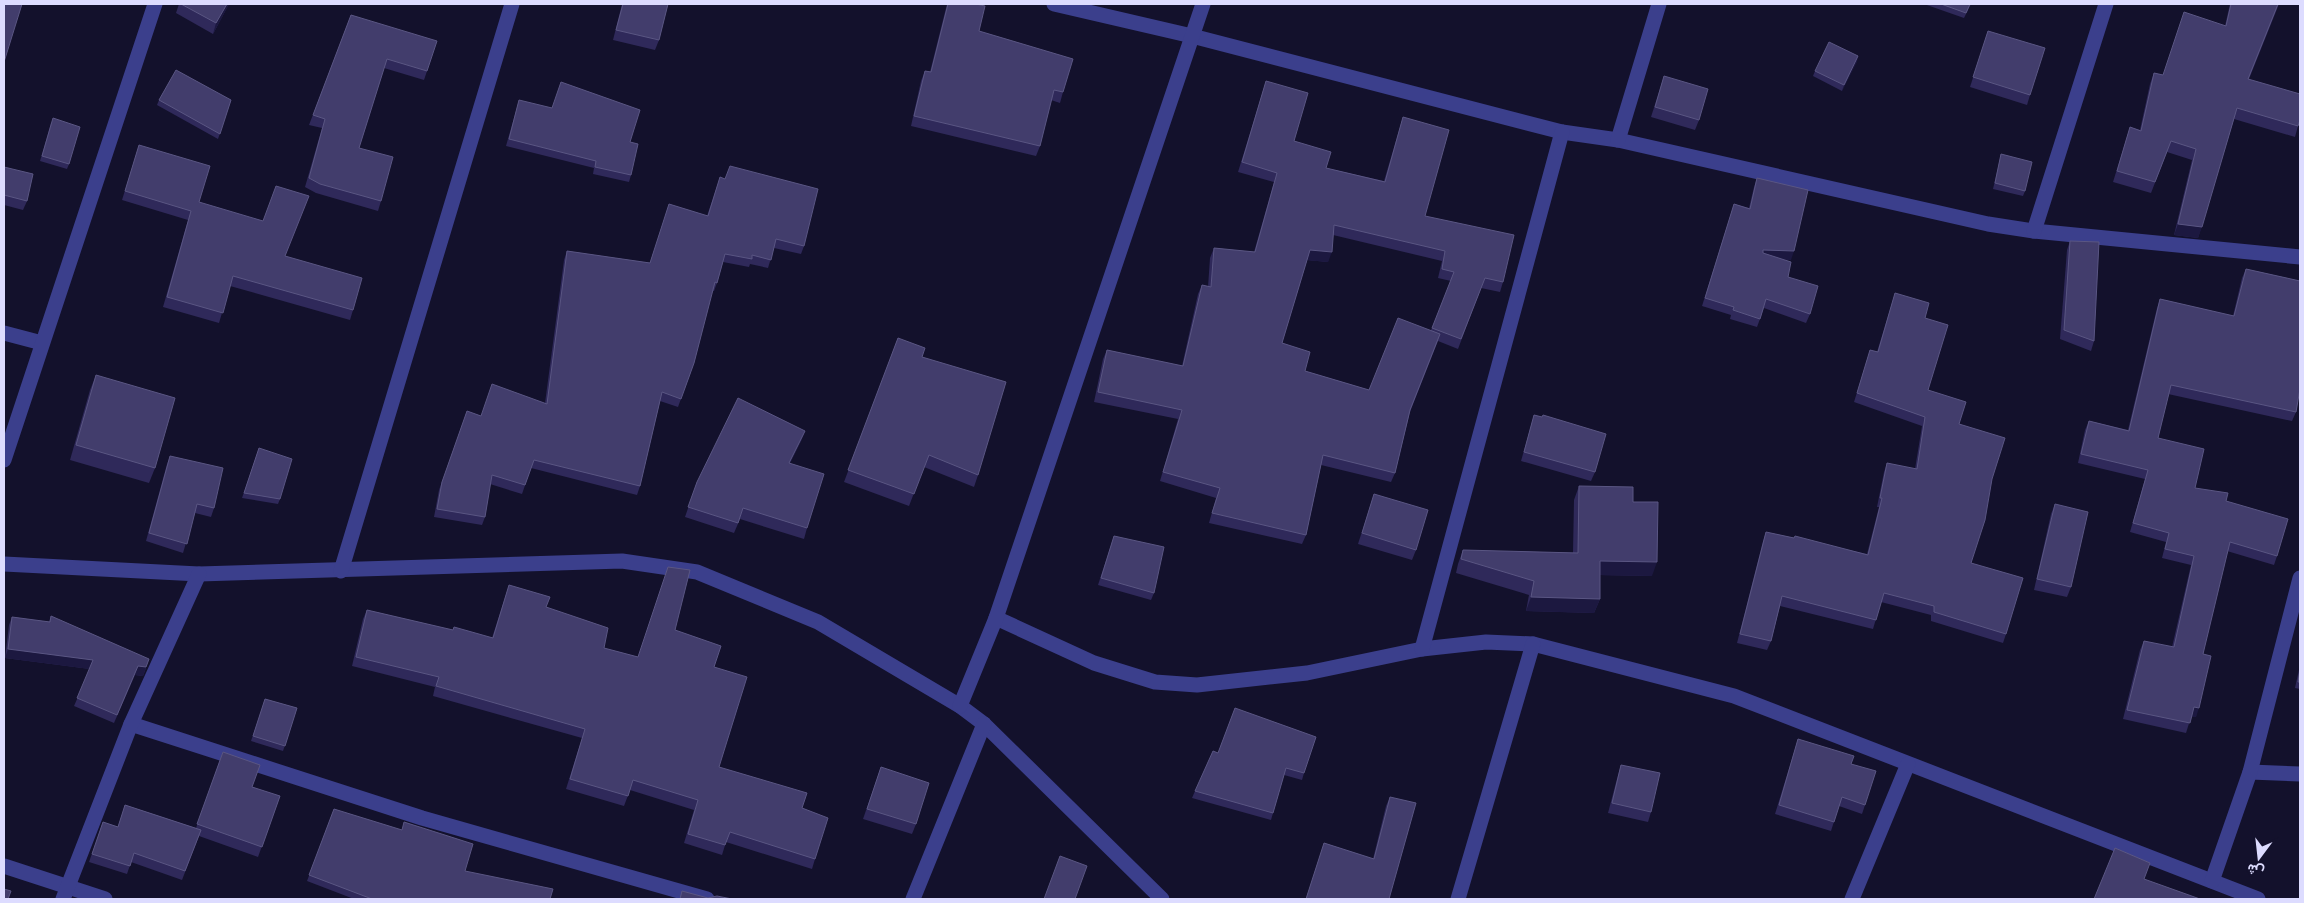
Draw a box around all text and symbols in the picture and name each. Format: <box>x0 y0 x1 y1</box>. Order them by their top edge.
north arrow <box>2234 833 2284 883</box>
text: ش <box>2245 860 2266 881</box>

